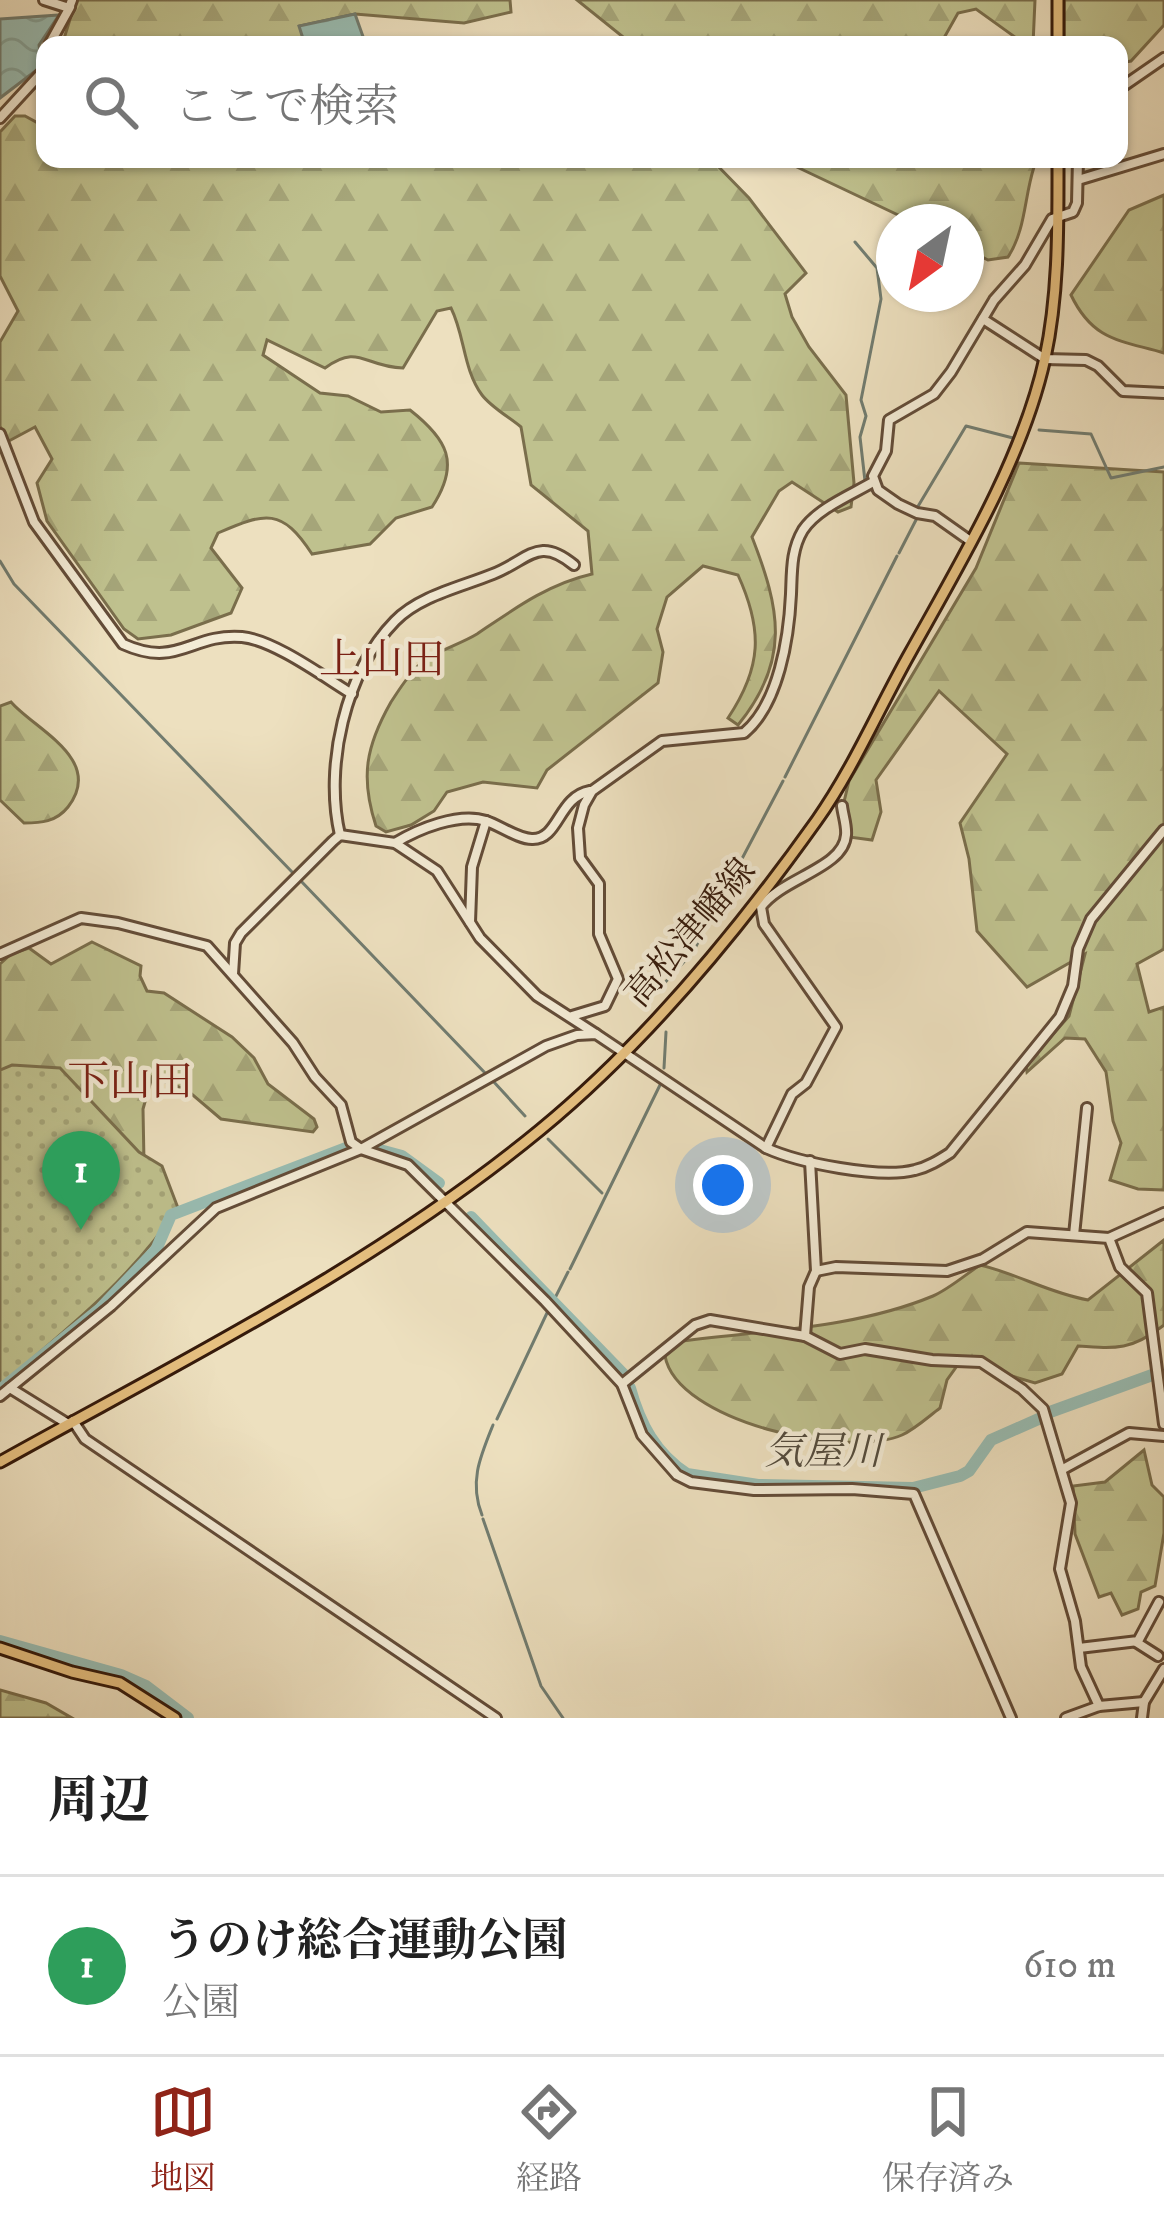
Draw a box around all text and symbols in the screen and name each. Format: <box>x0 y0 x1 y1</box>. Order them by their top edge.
search box <box>36 36 1128 168</box>
icon: search <box>78 69 144 135</box>
text: ここで検索 <box>174 80 399 136</box>
north arrow <box>876 204 984 312</box>
district label: 上山田 <box>319 635 445 687</box>
street label: 高松津幡線 <box>616 850 766 1016</box>
district label: 下山田 <box>67 1057 193 1109</box>
pin: 1 <box>42 1131 120 1230</box>
your location <box>693 1155 753 1215</box>
water label: 気屋川 <box>764 1428 885 1477</box>
text: 周辺 <box>48 1770 150 1834</box>
text: うのけ総合運動公園 <box>162 1914 567 1970</box>
text: 1 <box>80 1941 94 1990</box>
text: 610 m <box>1023 1941 1116 1990</box>
text: 公園 <box>162 1979 240 2028</box>
tab: 地図 <box>150 2079 216 2200</box>
tab: 経路 <box>516 2079 582 2200</box>
tab: 保存済み <box>882 2079 1014 2200</box>

